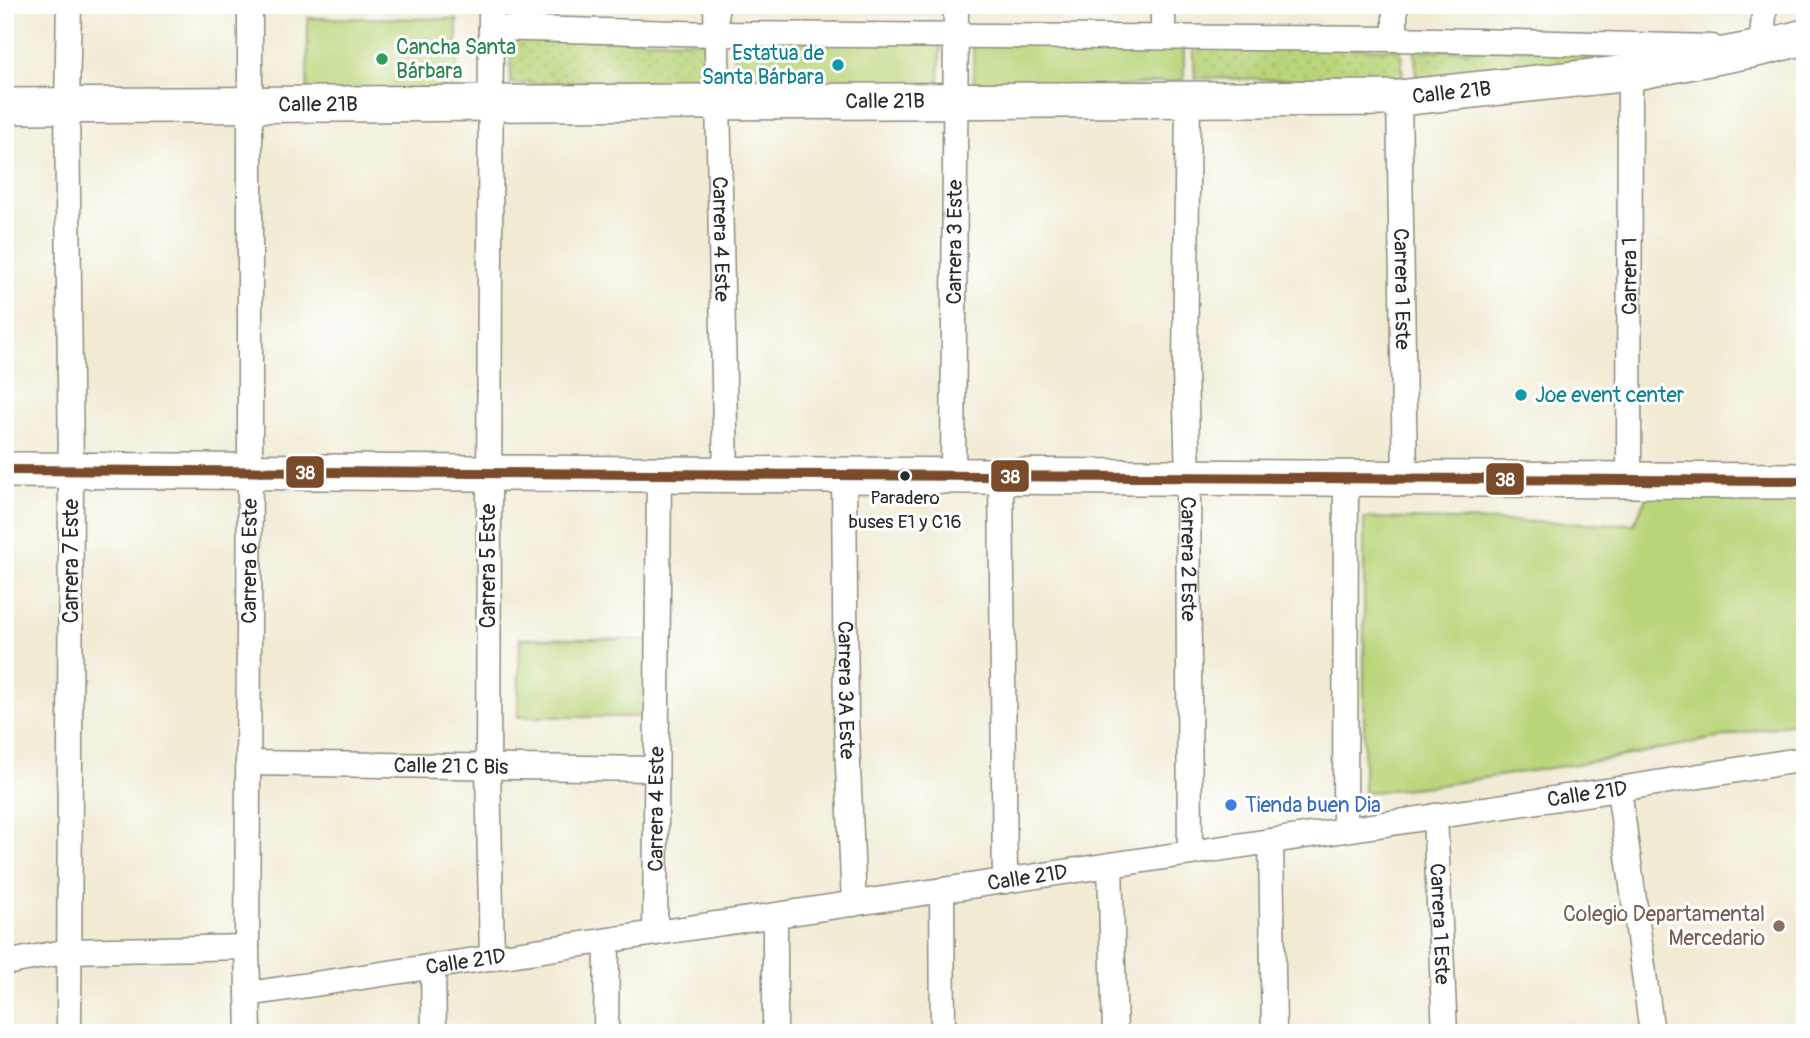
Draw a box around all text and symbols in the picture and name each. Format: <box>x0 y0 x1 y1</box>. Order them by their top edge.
place label: Cancha Santa Bárbara <box>396 34 516 85</box>
place label: Estatua de Santa Bárbara <box>702 40 825 91</box>
marker: Cancha Santa Bárbara <box>374 51 390 67</box>
marker: Estatua de Santa Bárbara <box>830 57 846 73</box>
street label: Calle 21B <box>1411 75 1493 110</box>
street label: Calle 21B <box>845 87 925 115</box>
street label: Calle 21B <box>278 90 358 118</box>
street label: Carrera 4 Este <box>706 176 736 303</box>
street label: Carrera 3 Este <box>941 179 968 305</box>
street label: Carrera 1 Este <box>1388 228 1416 351</box>
street label: Carrera 1 <box>1616 237 1643 315</box>
place label: Joe event center <box>1535 382 1685 409</box>
marker: Joe event center <box>1513 387 1529 403</box>
line badge: 38 <box>285 455 325 489</box>
line badge: 38 <box>990 459 1030 493</box>
text: 38 <box>295 461 316 485</box>
line badge: 38 <box>1485 462 1525 496</box>
text: 38 <box>1000 465 1021 489</box>
text: 38 <box>1495 468 1516 492</box>
marker: Paradero buses E1 y C16 <box>898 469 912 483</box>
place label: Paradero buses E1 y C16 <box>848 486 962 534</box>
street label: Carrera 2 Este <box>1175 496 1202 622</box>
street label: Carrera 7 Este <box>58 498 85 623</box>
street label: Carrera 6 Este <box>236 498 263 624</box>
street label: Carrera 5 Este <box>475 503 502 628</box>
street label: Carrera 3A Este <box>832 621 861 760</box>
street label: Carrera 4 Este <box>642 746 670 872</box>
street label: Calle 21 C Bis <box>393 752 509 780</box>
street label: Calle 21D <box>1545 774 1629 813</box>
place label: Tienda buen Dia <box>1245 792 1381 819</box>
marker: Tienda buen Dia <box>1223 797 1239 813</box>
street label: Calle 21D <box>985 858 1069 897</box>
street label: Carrera 1 Este <box>1424 863 1456 986</box>
place label: Colegio Departamental Mercedario <box>1563 901 1765 952</box>
marker: Colegio Departamental Mercedario <box>1771 918 1787 934</box>
street label: Calle 21D <box>424 942 508 981</box>

